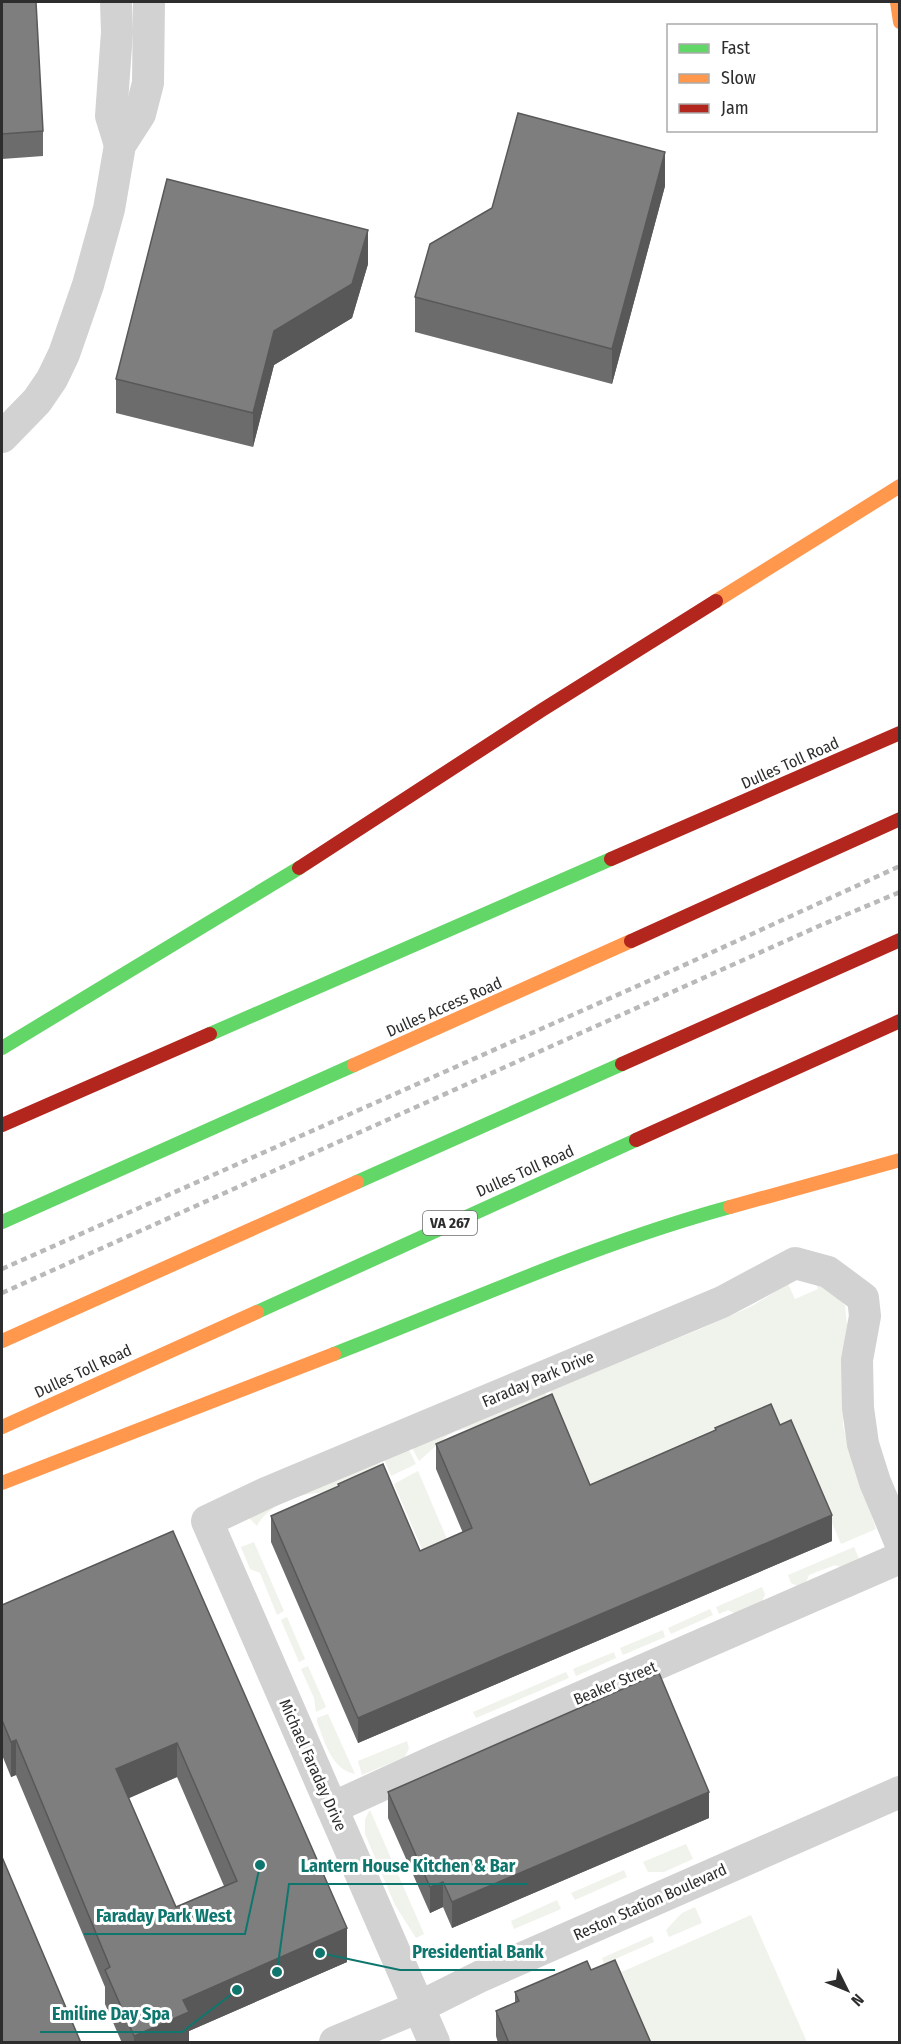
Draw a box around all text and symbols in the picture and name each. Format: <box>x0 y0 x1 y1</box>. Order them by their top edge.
legend <box>667 24 877 132</box>
text: Fast <box>721 37 750 59</box>
text: Slow <box>721 67 756 89</box>
text: Jam <box>721 97 749 119</box>
street label: Dulles Toll Road <box>738 733 842 793</box>
street label: Dulles Access Road <box>383 973 505 1041</box>
street label: Dulles Toll Road <box>473 1141 577 1201</box>
road number: VA 267 <box>423 1211 477 1235</box>
street label: Dulles Toll Road <box>31 1340 135 1402</box>
street label: Faraday Park Drive <box>479 1347 597 1411</box>
street label: Beaker Street <box>571 1657 660 1709</box>
street label: Michael Faraday Drive <box>275 1696 351 1834</box>
callout: Lantern House Kitchen & Bar <box>289 1848 528 1884</box>
text: Lantern House Kitchen & Bar <box>301 1855 516 1877</box>
street label: Reston Station Boulevard <box>571 1860 729 1944</box>
callout: Faraday Park West <box>84 1898 245 1934</box>
text: Faraday Park West <box>96 1905 233 1927</box>
callout: Presidential Bank <box>400 1934 555 1970</box>
text: Presidential Bank <box>412 1941 545 1963</box>
north arrow <box>817 1960 877 2020</box>
text: N <box>847 1990 868 2010</box>
callout: Emiline Day Spa <box>40 1996 182 2032</box>
text: Emiline Day Spa <box>52 2003 170 2025</box>

